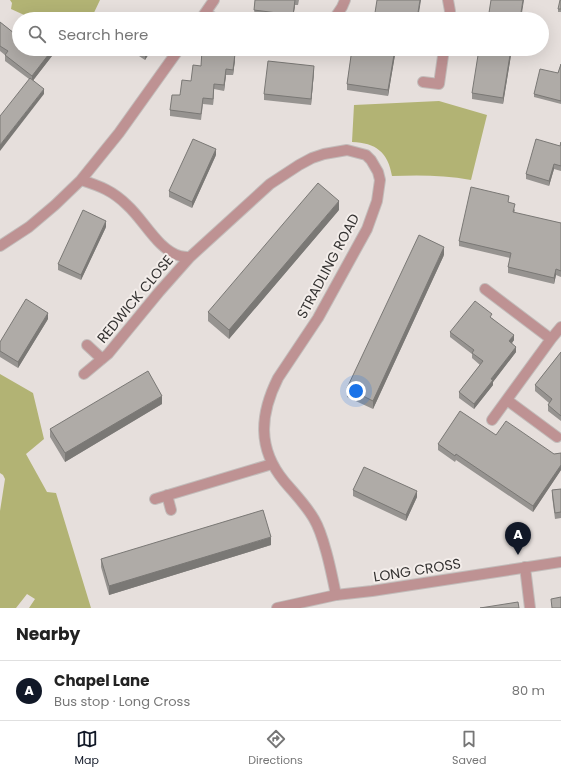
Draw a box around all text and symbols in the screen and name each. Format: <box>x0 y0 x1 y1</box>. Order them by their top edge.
search box <box>12 12 549 56</box>
icon: search <box>26 23 48 45</box>
text: Search here <box>58 24 148 45</box>
street label: STRADLING ROAD <box>292 210 364 322</box>
street label: REDWICK CLOSE <box>92 251 178 347</box>
your location <box>346 381 366 401</box>
pin: A <box>505 522 531 555</box>
street label: LONG CROSS <box>372 553 462 587</box>
text: Nearby <box>16 622 80 646</box>
text: Chapel Lane <box>54 670 149 691</box>
text: A <box>24 681 34 700</box>
text: 80 m <box>512 681 545 700</box>
text: Bus stop · Long Cross <box>54 692 190 711</box>
tab: Map <box>75 728 99 769</box>
tab: Directions <box>248 728 303 769</box>
tab: Saved <box>452 728 486 769</box>

